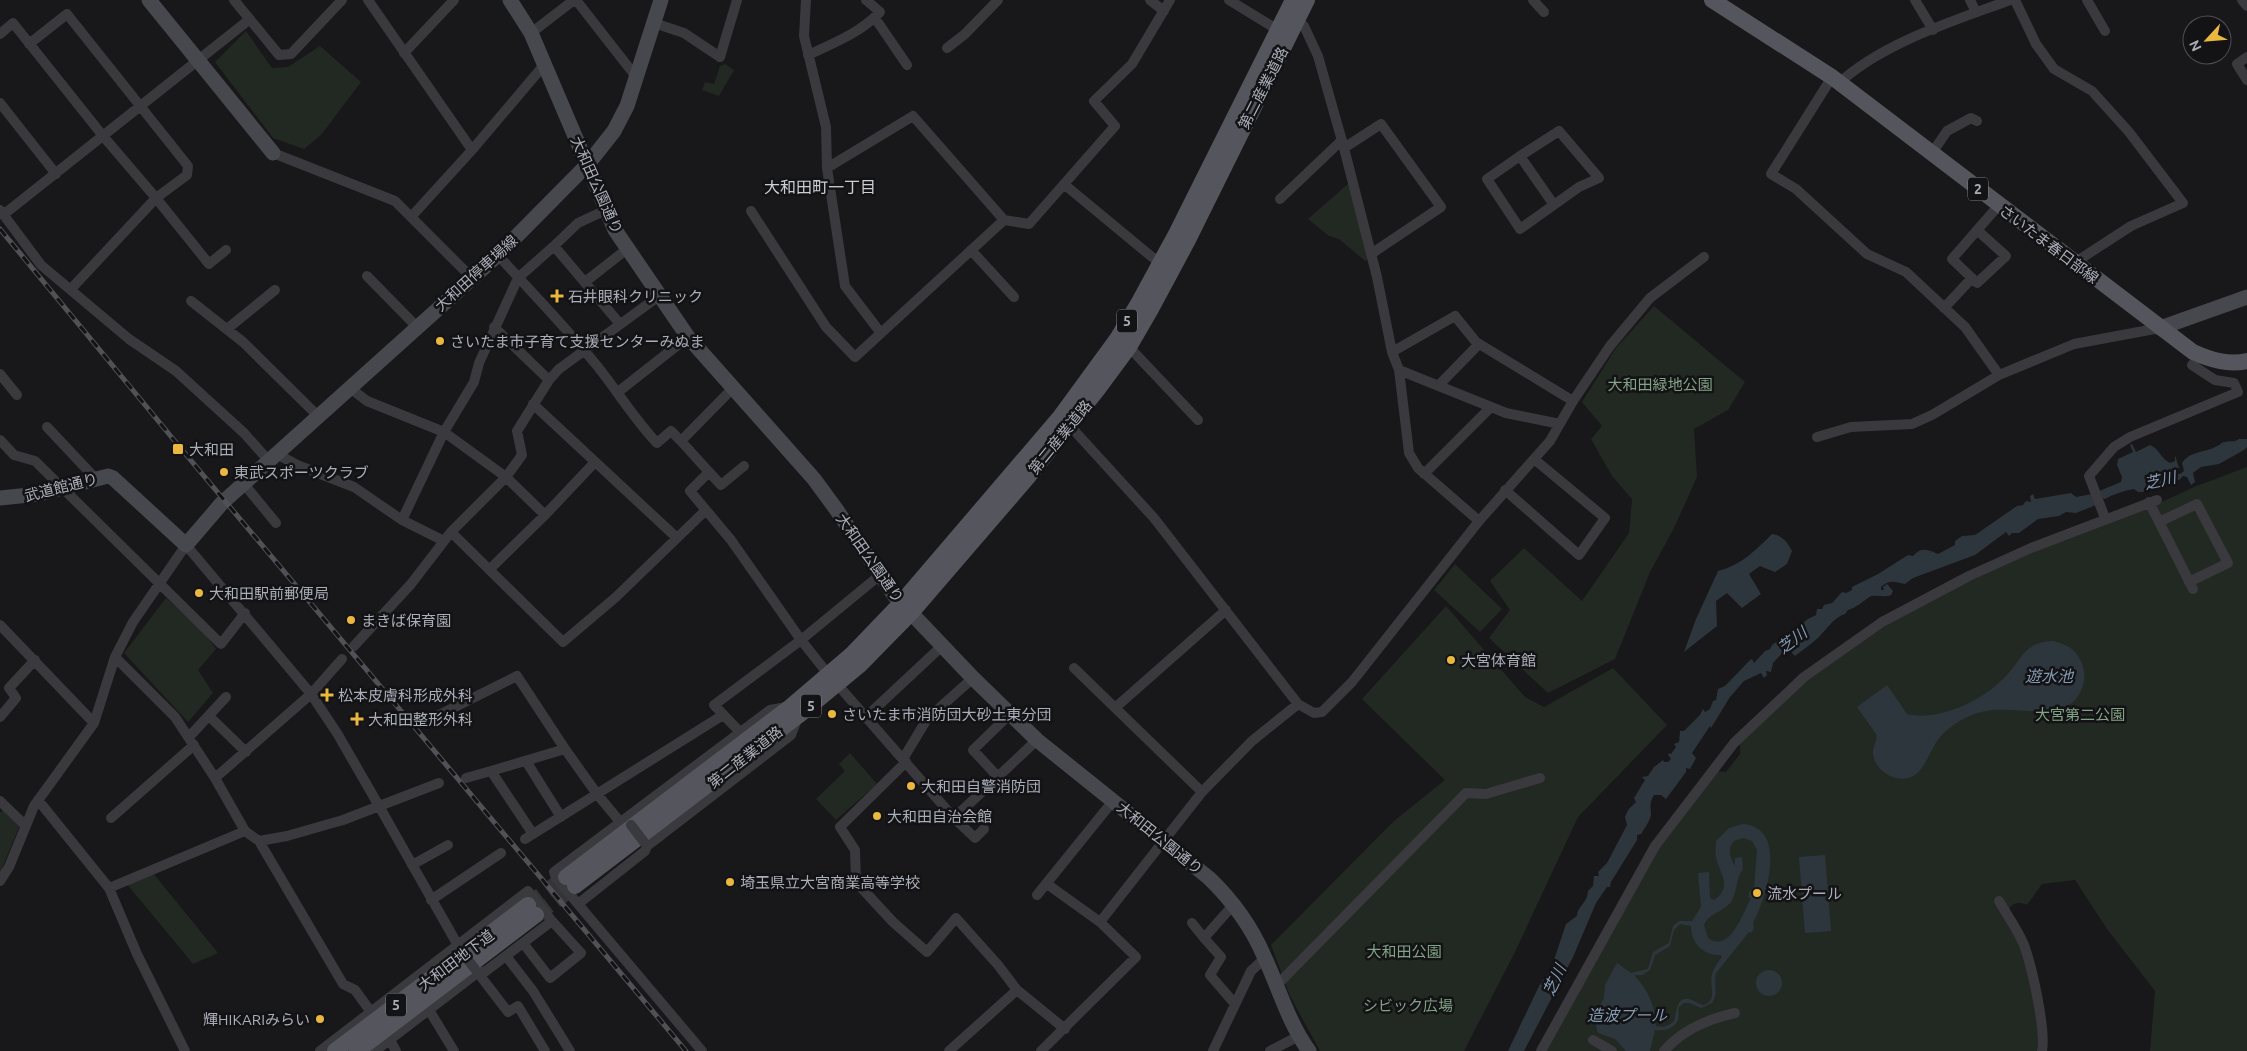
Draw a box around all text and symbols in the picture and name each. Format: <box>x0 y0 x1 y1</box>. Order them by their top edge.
north arrow <box>2182 15 2232 65</box>
text: N <box>2186 37 2205 54</box>
street label: 第二産業道路 <box>1235 44 1291 132</box>
street label: 大和田公園通り <box>568 134 626 236</box>
district label: 大和田町一丁目 <box>764 178 876 196</box>
road number: 2 <box>1968 178 1988 200</box>
street label: さいたま春日部線 <box>1996 201 2102 287</box>
street label: 大和田停車場線 <box>431 232 521 314</box>
place label: 石井眼科クリニック <box>568 288 703 305</box>
marker: 石井眼科クリニック <box>550 289 564 303</box>
road number: 5 <box>1117 310 1137 332</box>
place label: さいたま市子育て支援センターみぬま <box>450 333 705 350</box>
marker: さいたま市子育て支援センターみぬま <box>434 335 446 347</box>
park label: 大和田緑地公園 <box>1607 376 1713 393</box>
street label: 第二産業道路 <box>1025 397 1095 477</box>
place label: 大和田 <box>189 441 234 458</box>
marker: 大和田 <box>171 442 185 456</box>
place label: 東武スポーツクラブ <box>234 464 369 481</box>
marker: 東武スポーツクラブ <box>218 466 230 478</box>
water label: 芝川 <box>2142 467 2179 492</box>
street label: 武道館通り <box>23 470 99 504</box>
street label: 大和田公園通り <box>833 510 907 606</box>
place label: 大和田駅前郵便局 <box>209 585 329 602</box>
marker: 大和田駅前郵便局 <box>193 587 205 599</box>
place label: まきば保育園 <box>361 612 451 629</box>
marker: まきば保育園 <box>345 614 357 626</box>
water label: 芝川 <box>1774 622 1812 657</box>
place label: 大宮体育館 <box>1461 652 1536 669</box>
marker: 大宮体育館 <box>1445 654 1457 666</box>
water label: 遊水池 <box>2025 667 2075 685</box>
place label: 松本皮膚科形成外科 <box>338 687 473 704</box>
marker: 松本皮膚科形成外科 <box>320 688 334 702</box>
road number: 5 <box>801 694 821 718</box>
place label: さいたま市消防団大砂土東分団 <box>842 706 1052 723</box>
park label: 大宮第二公園 <box>2035 706 2125 723</box>
marker: さいたま市消防団大砂土東分団 <box>826 708 838 720</box>
place label: 大和田整形外科 <box>368 711 473 728</box>
marker: 大和田整形外科 <box>350 712 364 726</box>
street label: 第二産業道路 <box>704 723 786 791</box>
place label: 大和田自警消防団 <box>921 778 1041 795</box>
marker: 大和田自警消防団 <box>905 780 917 792</box>
street label: 大和田公園通り <box>1114 798 1206 878</box>
place label: 大和田自治会館 <box>887 808 992 825</box>
marker: 大和田自治会館 <box>871 810 883 822</box>
place label: 埼玉県立大宮商業高等学校 <box>740 874 920 891</box>
marker: 埼玉県立大宮商業高等学校 <box>724 876 736 888</box>
place label: 流水プール <box>1767 885 1842 902</box>
marker: 流水プール <box>1751 887 1763 899</box>
street label: 大和田地下道 <box>415 926 497 994</box>
park label: 大和田公園 <box>1366 943 1442 960</box>
water label: 芝川 <box>1539 960 1570 998</box>
road number: 5 <box>386 994 406 1016</box>
park label: シビック広場 <box>1363 997 1453 1014</box>
water label: 造波プール <box>1587 1006 1668 1024</box>
place label: 輝HIKARIみらい <box>203 1011 310 1028</box>
marker: 輝HIKARIみらい <box>314 1013 326 1025</box>

